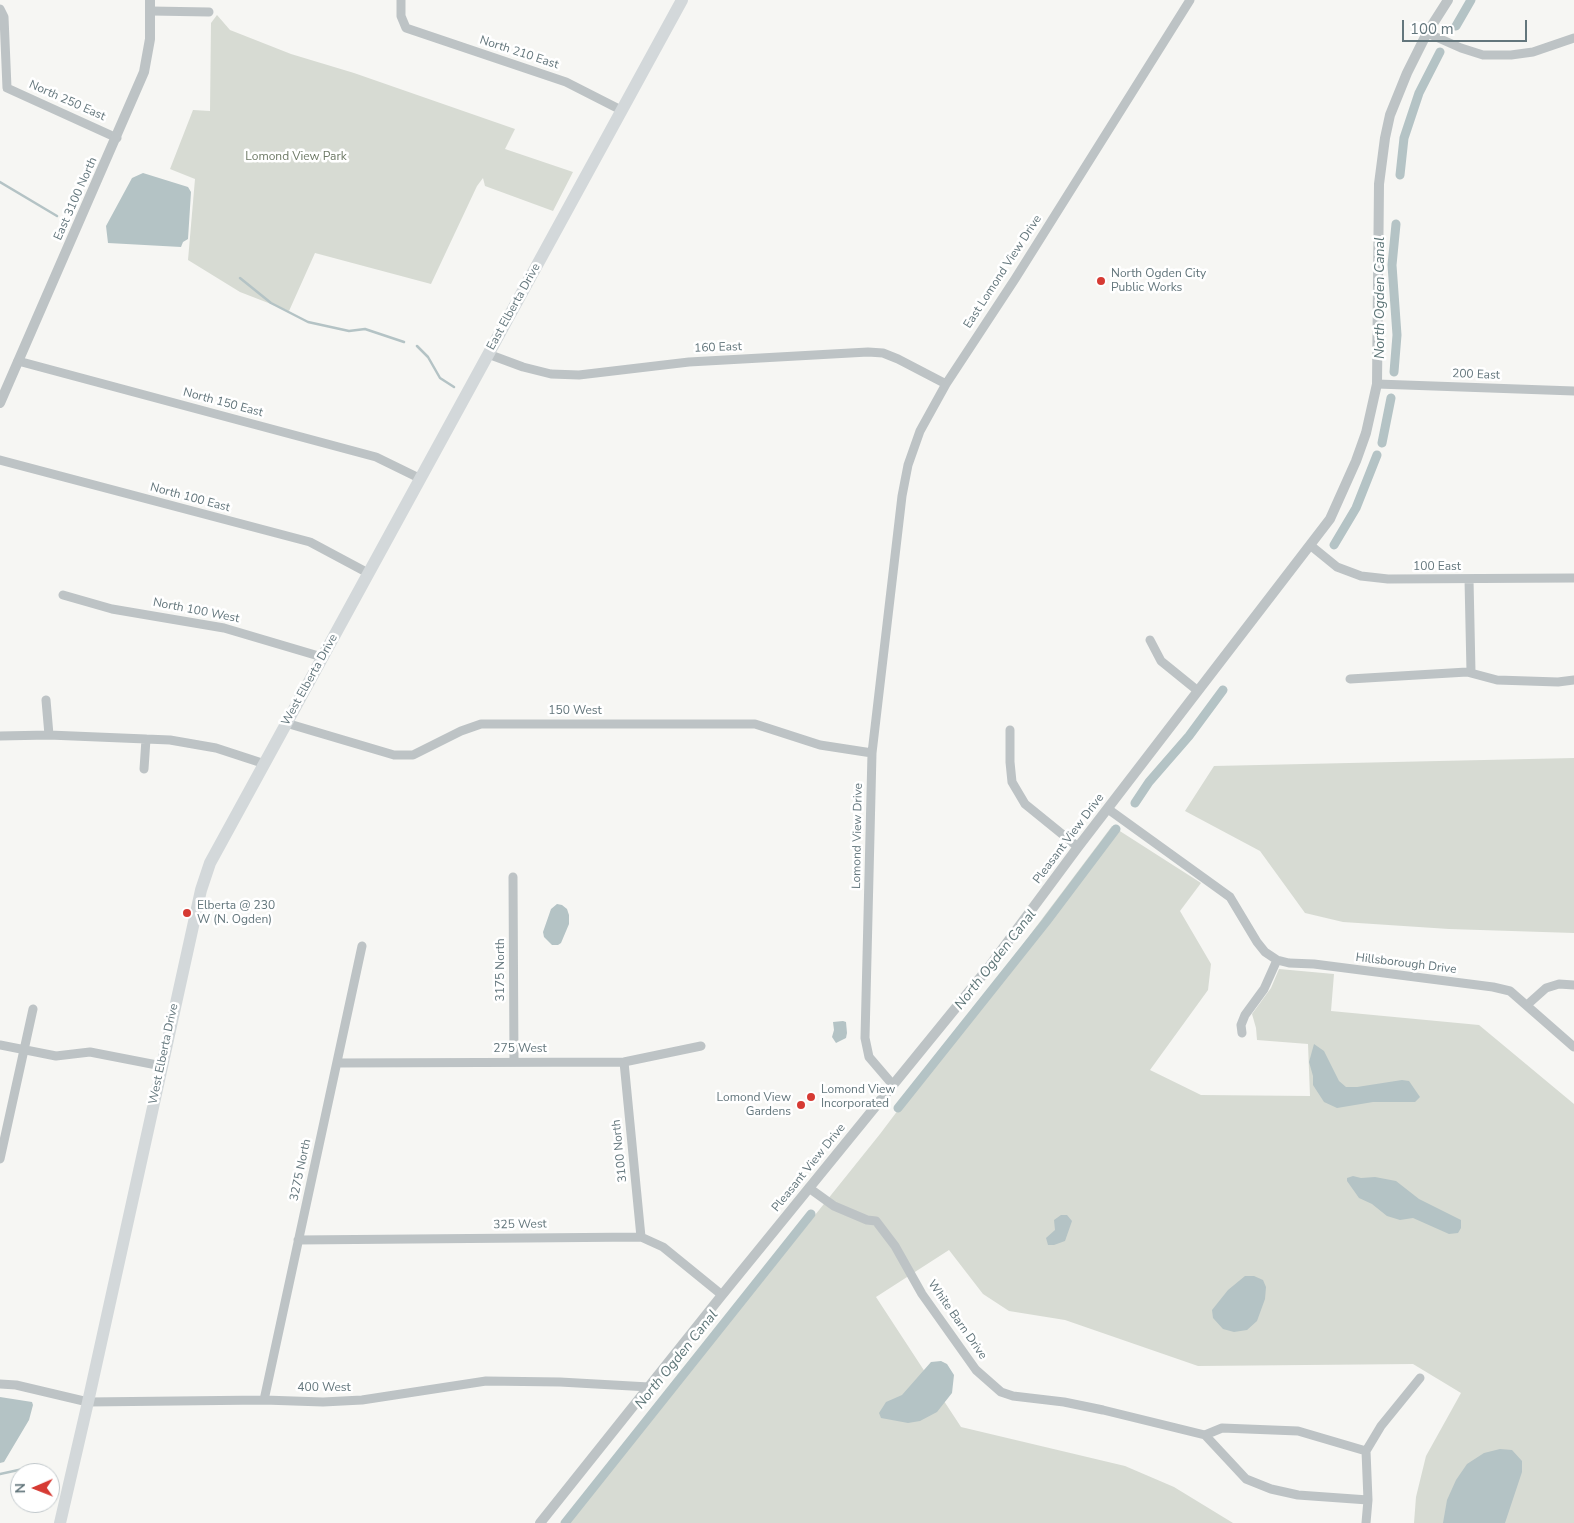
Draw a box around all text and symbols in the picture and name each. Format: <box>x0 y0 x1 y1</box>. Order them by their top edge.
scale bar <box>1404 10 1529 42</box>
text: 100 m <box>1410 19 1454 39</box>
street label: North 210 East <box>478 33 560 73</box>
street label: North 250 East <box>27 78 107 124</box>
park label: Lomond View Park <box>245 150 347 164</box>
street label: East 3100 North <box>51 155 101 243</box>
street label: East Lomond View Drive <box>961 213 1045 331</box>
water label: North Ogden Canal <box>1373 237 1389 359</box>
street label: East Elberta Drive <box>484 261 544 353</box>
place label: North Ogden City Public Works <box>1111 267 1206 295</box>
marker: North Ogden City Public Works <box>1095 275 1107 287</box>
street label: 160 East <box>694 340 742 356</box>
street label: 200 East <box>1452 367 1500 383</box>
street label: North 150 East <box>181 385 265 421</box>
street label: North 100 East <box>148 480 232 516</box>
street label: 100 East <box>1413 560 1461 574</box>
street label: North 100 West <box>152 596 240 626</box>
street label: West Elberta Drive <box>279 632 341 728</box>
street label: 150 West <box>548 704 602 718</box>
street label: Lomond View Drive <box>850 783 866 889</box>
street label: Pleasant View Drive <box>1030 791 1108 887</box>
place label: Elberta @ 230 W (N. Ogden) <box>197 899 275 927</box>
marker: Elberta @ 230 W (N. Ogden) <box>181 907 193 919</box>
water label: North Ogden Canal <box>952 907 1040 1013</box>
street label: 3175 North <box>494 938 508 1002</box>
street label: Hillsborough Drive <box>1355 951 1457 977</box>
street label: West Elberta Drive <box>146 1002 182 1106</box>
street label: 275 West <box>493 1042 547 1056</box>
place label: Lomond View Incorporated <box>821 1083 895 1111</box>
place label: Lomond View Gardens <box>717 1091 791 1119</box>
marker: Lomond View Incorporated <box>805 1091 817 1103</box>
marker: Lomond View Gardens <box>795 1099 807 1111</box>
street label: 3100 North <box>610 1119 630 1183</box>
street label: Pleasant View Drive <box>769 1121 849 1215</box>
street label: 3275 North <box>287 1138 315 1202</box>
street label: 325 West <box>493 1217 547 1233</box>
street label: White Barn Drive <box>924 1278 990 1362</box>
water label: North Ogden Canal <box>632 1307 722 1413</box>
street label: 400 West <box>297 1381 351 1395</box>
north arrow <box>10 1463 60 1513</box>
text: N <box>11 1483 30 1494</box>

